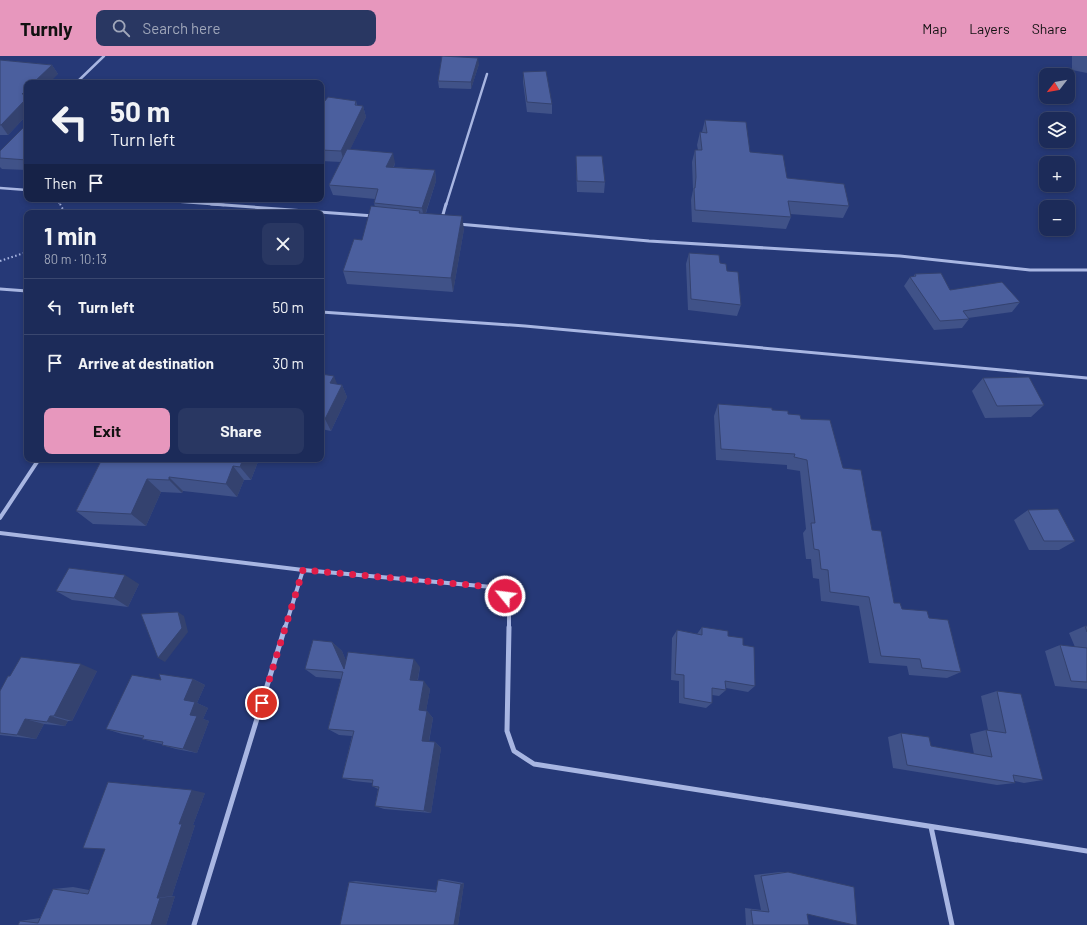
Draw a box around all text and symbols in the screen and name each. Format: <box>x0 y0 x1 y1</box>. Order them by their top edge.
search box <box>96 10 376 46</box>
text: Turnly <box>20 17 72 40</box>
icon: search <box>110 17 132 39</box>
text: Search here <box>142 19 220 37</box>
text: Map <box>922 20 947 37</box>
text: Layers <box>969 20 1010 37</box>
text: Share <box>1032 20 1067 37</box>
north arrow <box>1039 68 1075 104</box>
map controls <box>1039 68 1075 236</box>
text: 50 m <box>110 94 170 128</box>
icon: left <box>44 96 96 148</box>
button: layers <box>1039 112 1075 148</box>
text: Turn left <box>110 128 176 150</box>
button: + <box>1039 156 1075 192</box>
icon: arrive <box>85 172 107 194</box>
text: Then <box>44 174 77 192</box>
button: − <box>1039 200 1075 236</box>
text: 1 min <box>44 221 97 250</box>
button: close <box>262 223 304 265</box>
text: 80 m · 10:13 <box>44 251 107 267</box>
icon: left <box>44 296 66 318</box>
text: Turn left <box>78 298 134 316</box>
text: 50 m <box>272 298 304 316</box>
icon: arrive <box>44 352 66 374</box>
text: Arrive at destination <box>78 354 214 372</box>
text: 30 m <box>272 354 304 372</box>
button: Exit <box>44 408 170 454</box>
button: Share <box>178 408 304 454</box>
position arrow <box>484 575 526 617</box>
pin <box>245 686 279 720</box>
icon: arrive <box>251 692 273 714</box>

